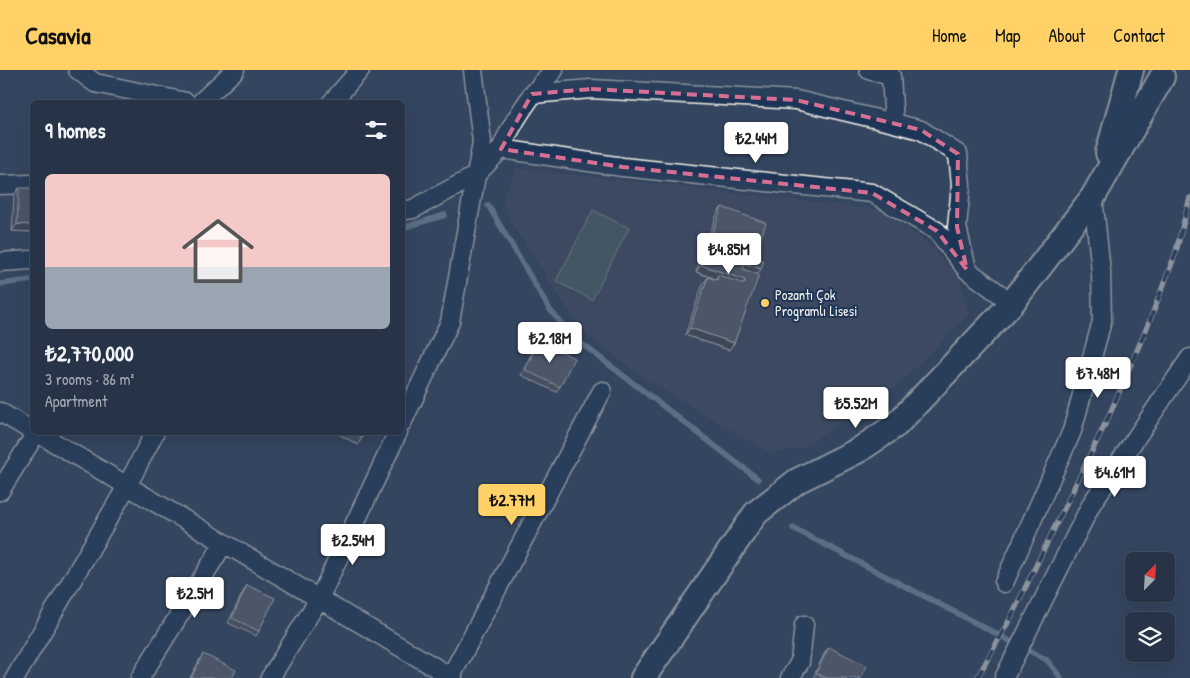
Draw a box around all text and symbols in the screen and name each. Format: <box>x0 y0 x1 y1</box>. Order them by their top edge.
text: Casavia <box>25 19 91 51</box>
text: Home <box>932 23 967 48</box>
text: Map <box>995 23 1020 48</box>
text: About <box>1048 23 1085 48</box>
text: Contact <box>1113 23 1165 48</box>
text: 9 homes <box>45 116 106 145</box>
icon: filters <box>362 116 390 144</box>
pin: ₺2.44M <box>715 122 797 164</box>
text: ₺2.44M <box>735 127 777 149</box>
icon: home <box>173 206 263 296</box>
pin: ₺4.85M <box>688 232 770 275</box>
text: ₺4.85M <box>708 238 750 260</box>
place label: Pozantı Çok Programlı Lisesi <box>775 285 857 321</box>
marker: Pozantı Çok Programlı Lisesi <box>759 297 771 309</box>
pin: ₺2.18M <box>509 322 591 364</box>
text: ₺2.18M <box>529 327 571 349</box>
text: ₺2,770,000 <box>45 339 134 368</box>
pin: ₺7.48M <box>1057 356 1139 399</box>
text: ₺7.48M <box>1077 362 1119 384</box>
text: 3 rooms · 86 m² <box>45 368 134 390</box>
pin: ₺5.52M <box>815 386 897 429</box>
text: Apartment <box>45 390 108 412</box>
text: ₺5.52M <box>834 392 878 414</box>
pin: ₺4.61M <box>1074 456 1156 498</box>
text: ₺4.61M <box>1095 461 1135 483</box>
pin: ₺2.77M <box>471 484 553 526</box>
text: ₺2.77M <box>489 489 535 511</box>
pin: ₺2.54M <box>312 524 394 566</box>
text: ₺2.54M <box>332 529 374 551</box>
north arrow <box>1125 552 1175 602</box>
map controls <box>1125 552 1175 662</box>
pin: ₺2.5M <box>160 576 230 619</box>
text: ₺2.5M <box>177 582 213 604</box>
button: layers <box>1125 612 1175 662</box>

